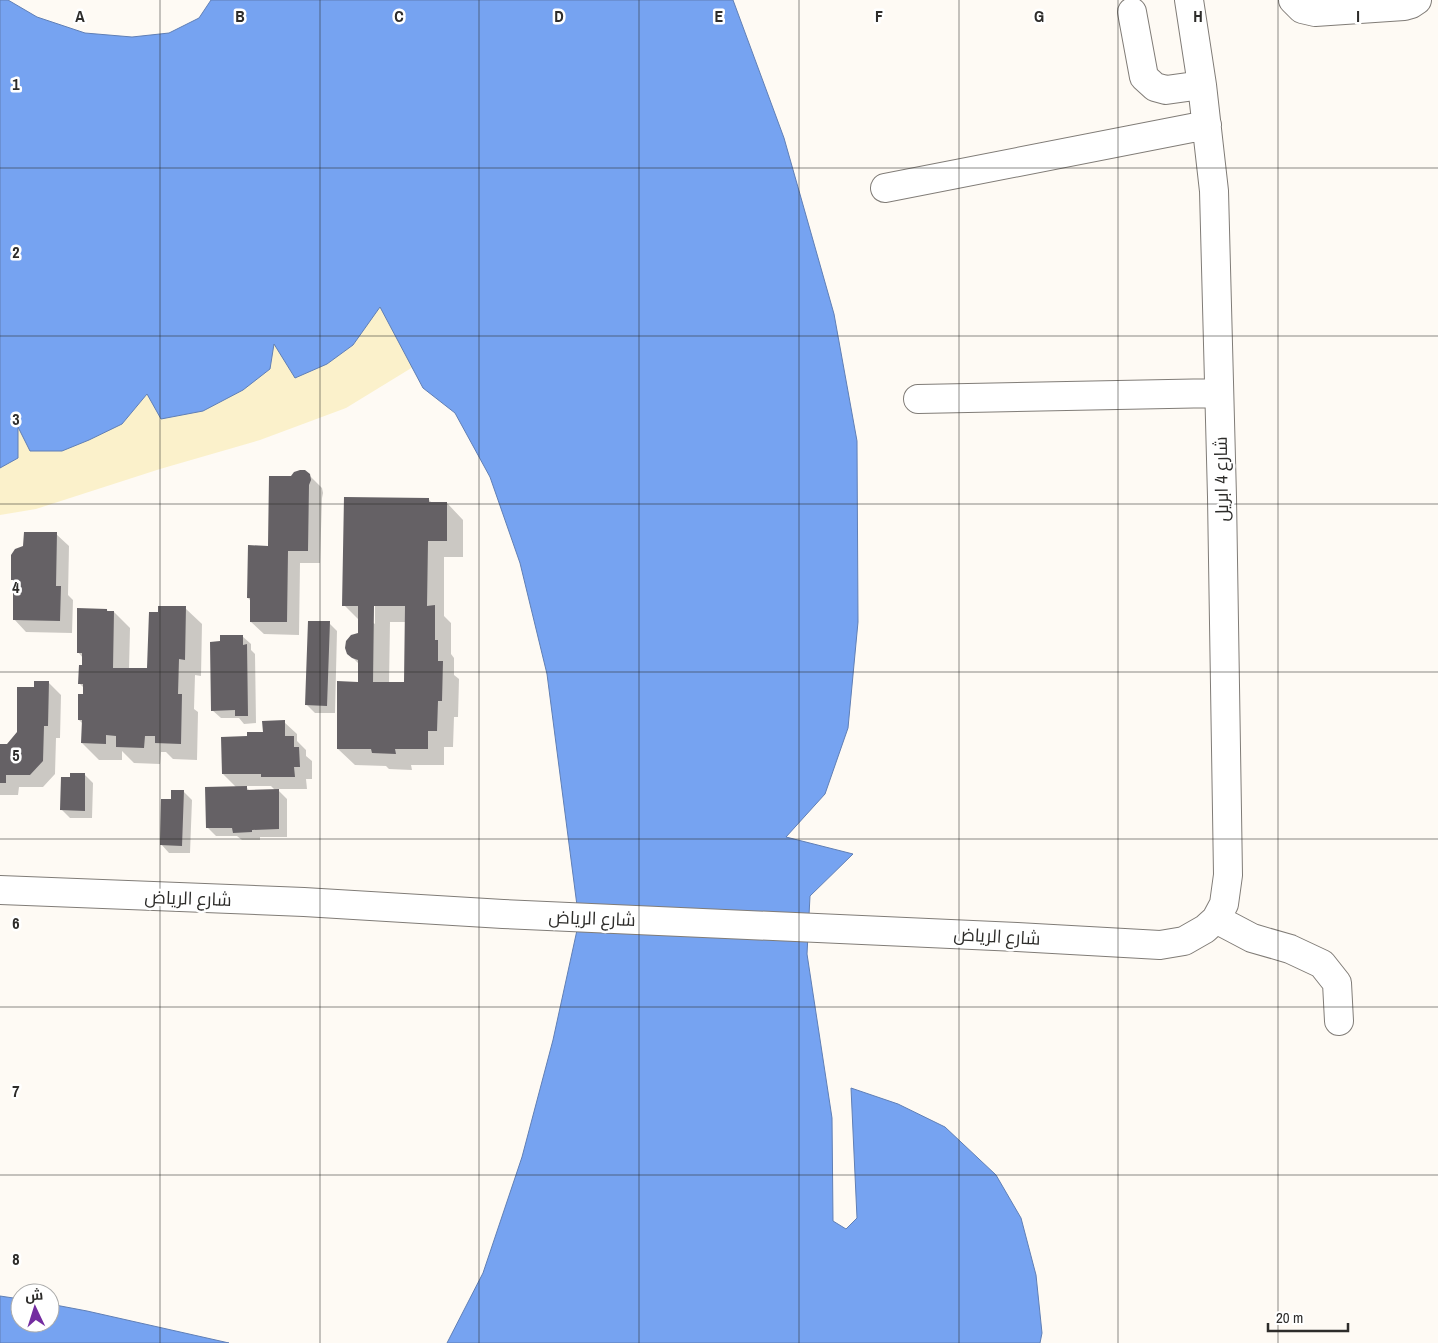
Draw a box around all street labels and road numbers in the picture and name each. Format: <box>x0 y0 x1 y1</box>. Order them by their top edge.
street label: شارع 4 ابريل <box>1208 436 1234 522</box>
street label: شارع الرياض <box>144 884 232 912</box>
street label: شارع الرياض <box>548 904 636 932</box>
street label: شارع الرياض <box>953 921 1041 951</box>

